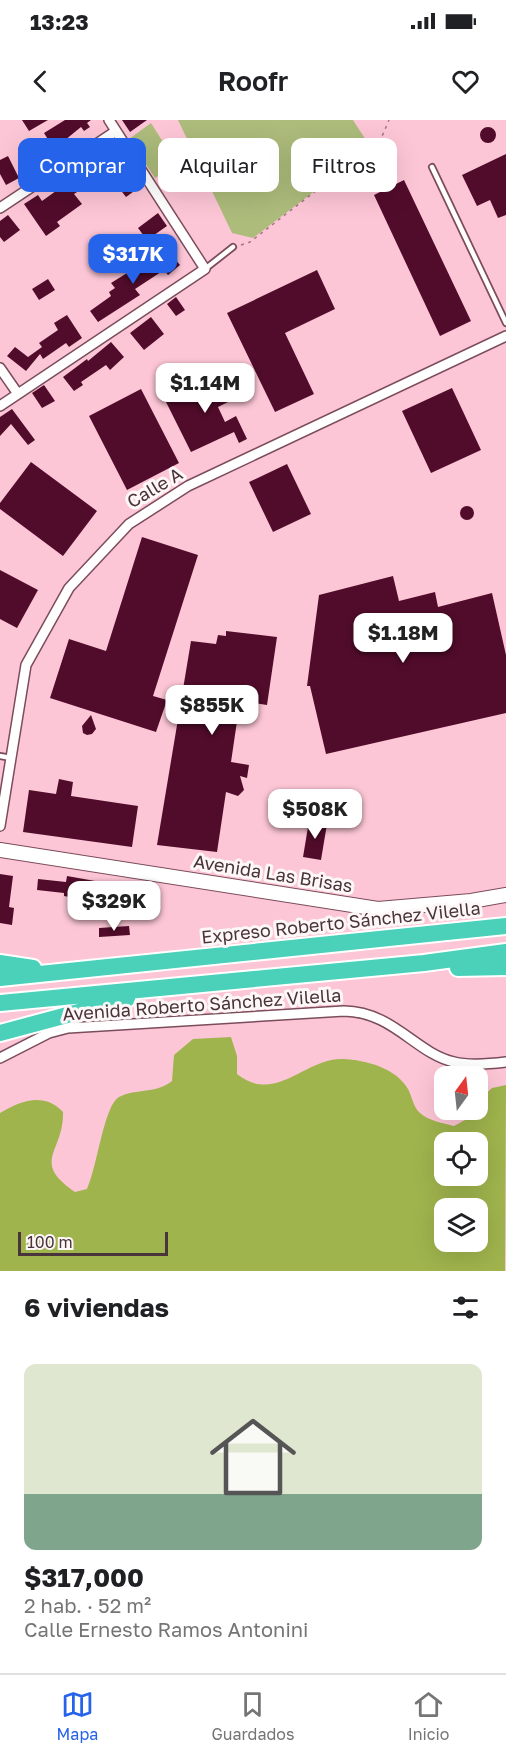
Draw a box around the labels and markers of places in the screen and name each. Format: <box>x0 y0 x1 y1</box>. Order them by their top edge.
pin: $317K <box>91 234 175 285</box>
pin: $1.14M <box>156 363 254 414</box>
pin: $1.18M <box>354 613 452 664</box>
pin: $855K <box>170 685 254 736</box>
pin: $508K <box>273 789 357 840</box>
pin: $329K <box>72 881 156 932</box>

